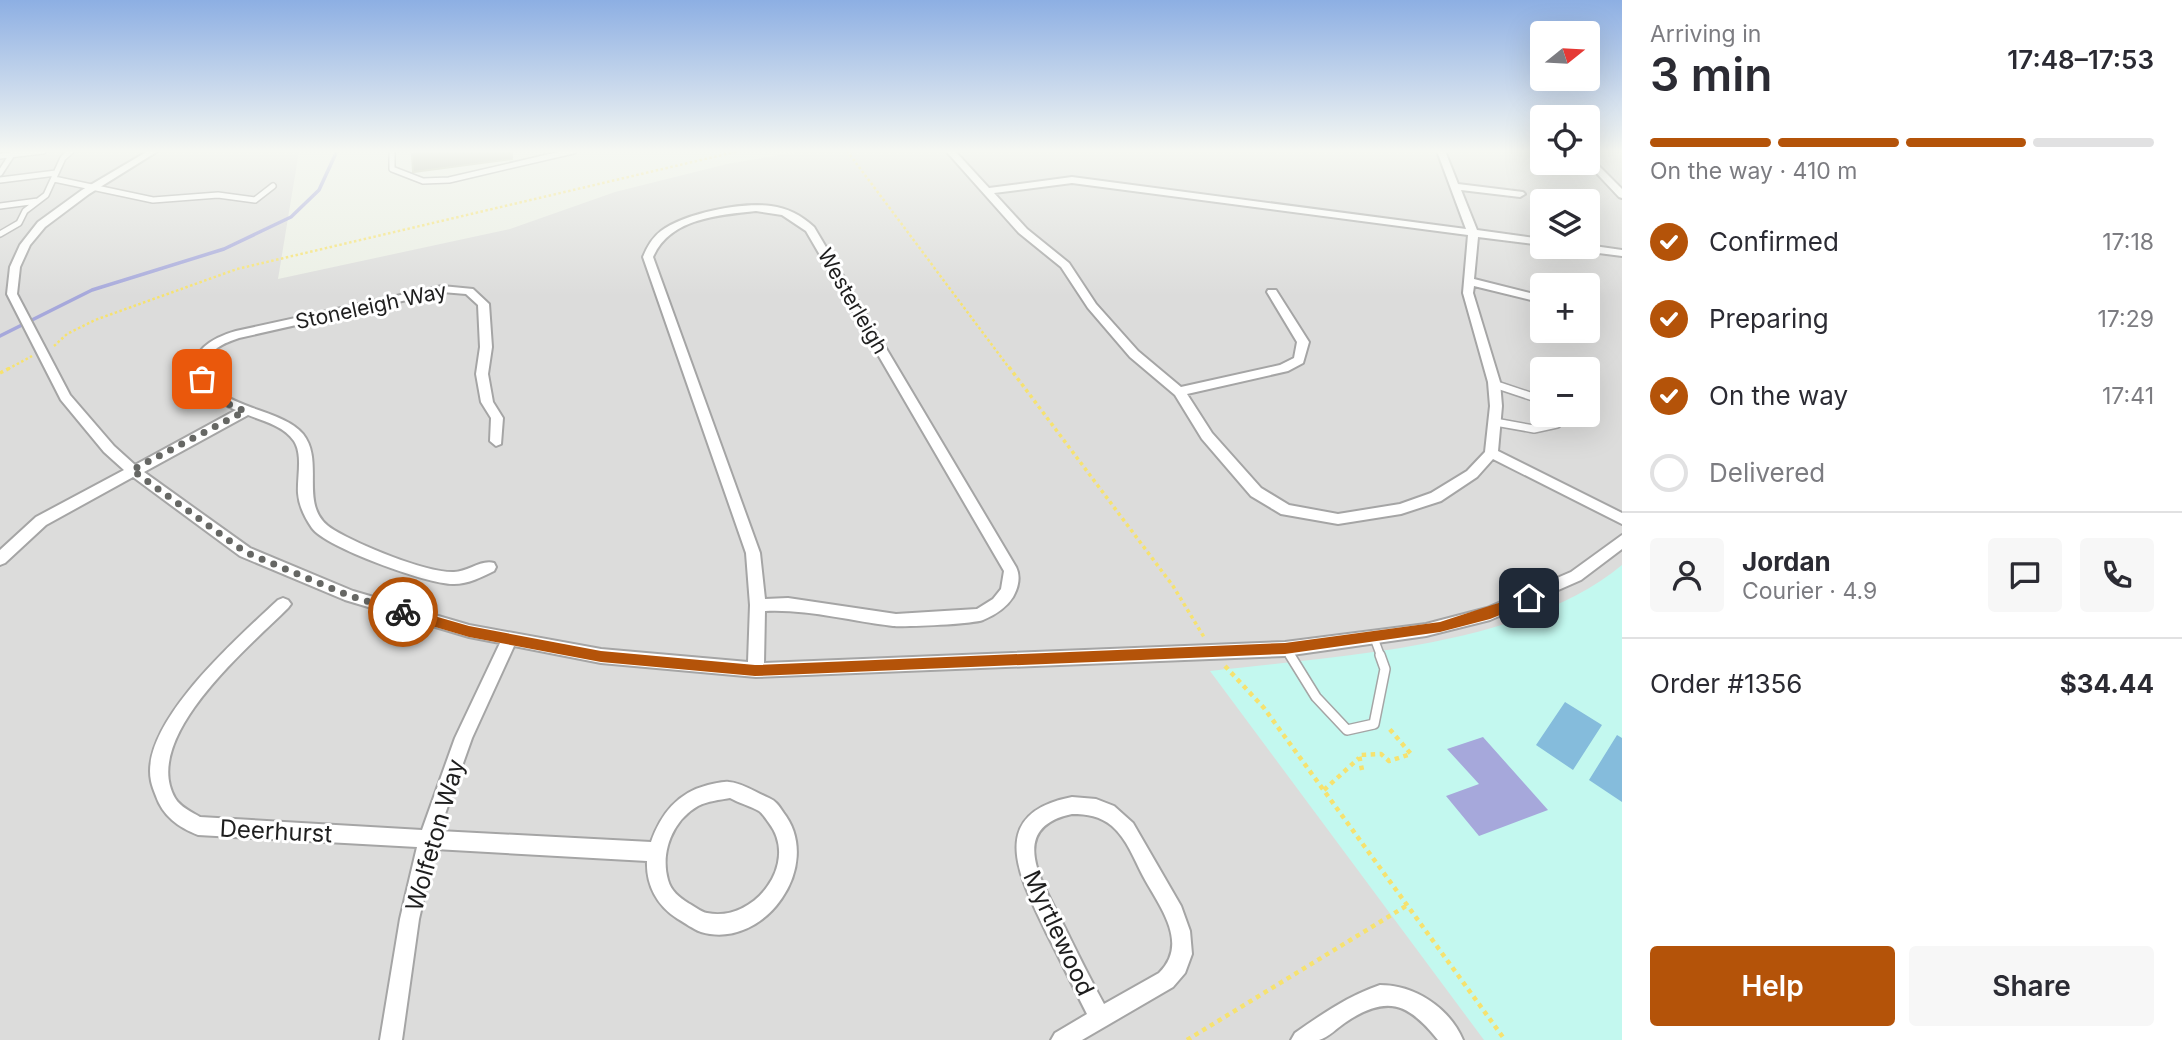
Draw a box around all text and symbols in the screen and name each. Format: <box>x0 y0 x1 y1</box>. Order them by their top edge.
text: Arriving in <box>1650 20 1761 48</box>
north arrow <box>1530 21 1600 91</box>
map controls <box>1530 21 1600 427</box>
text: 17:48–17:53 <box>2007 44 2154 75</box>
text: 3 min <box>1650 46 1772 102</box>
button: locate <box>1530 105 1600 175</box>
text: On the way · 410 m <box>1650 157 1857 185</box>
button: layers <box>1530 189 1600 259</box>
icon: check <box>1650 223 1688 261</box>
text: Confirmed <box>1709 226 1839 257</box>
text: 17:18 <box>2102 228 2154 256</box>
street label: Westerleigh <box>813 244 893 358</box>
button: + <box>1530 273 1600 343</box>
street label: Stoneleigh Way <box>293 278 449 334</box>
icon: check <box>1650 300 1688 338</box>
text: Preparing <box>1709 303 1829 334</box>
text: 17:29 <box>2097 305 2154 333</box>
pin <box>172 349 232 409</box>
button: − <box>1530 357 1600 427</box>
icon: bag <box>183 360 221 398</box>
icon: check <box>1650 377 1688 415</box>
text: On the way <box>1709 380 1848 411</box>
text: 17:41 <box>2102 382 2154 410</box>
text: Delivered <box>1709 457 1825 488</box>
button: person <box>1650 538 1724 612</box>
button: chat <box>1988 538 2062 612</box>
button: phone <box>2080 538 2154 612</box>
text: Jordan <box>1742 546 1831 577</box>
pin <box>1499 568 1559 628</box>
courier <box>368 577 438 647</box>
text: Courier · 4.9 <box>1742 577 1877 605</box>
icon: home <box>1510 579 1548 617</box>
icon: bike <box>384 593 422 631</box>
text: Order #1356 <box>1650 668 1802 699</box>
text: $34.44 <box>2060 668 2154 699</box>
street label: Wolfeton Way <box>399 756 471 914</box>
street label: Deerhurst <box>219 814 333 848</box>
street label: Myrtlewood <box>1017 866 1101 1000</box>
button: Help <box>1650 946 1895 1026</box>
button: Share <box>1909 946 2154 1026</box>

